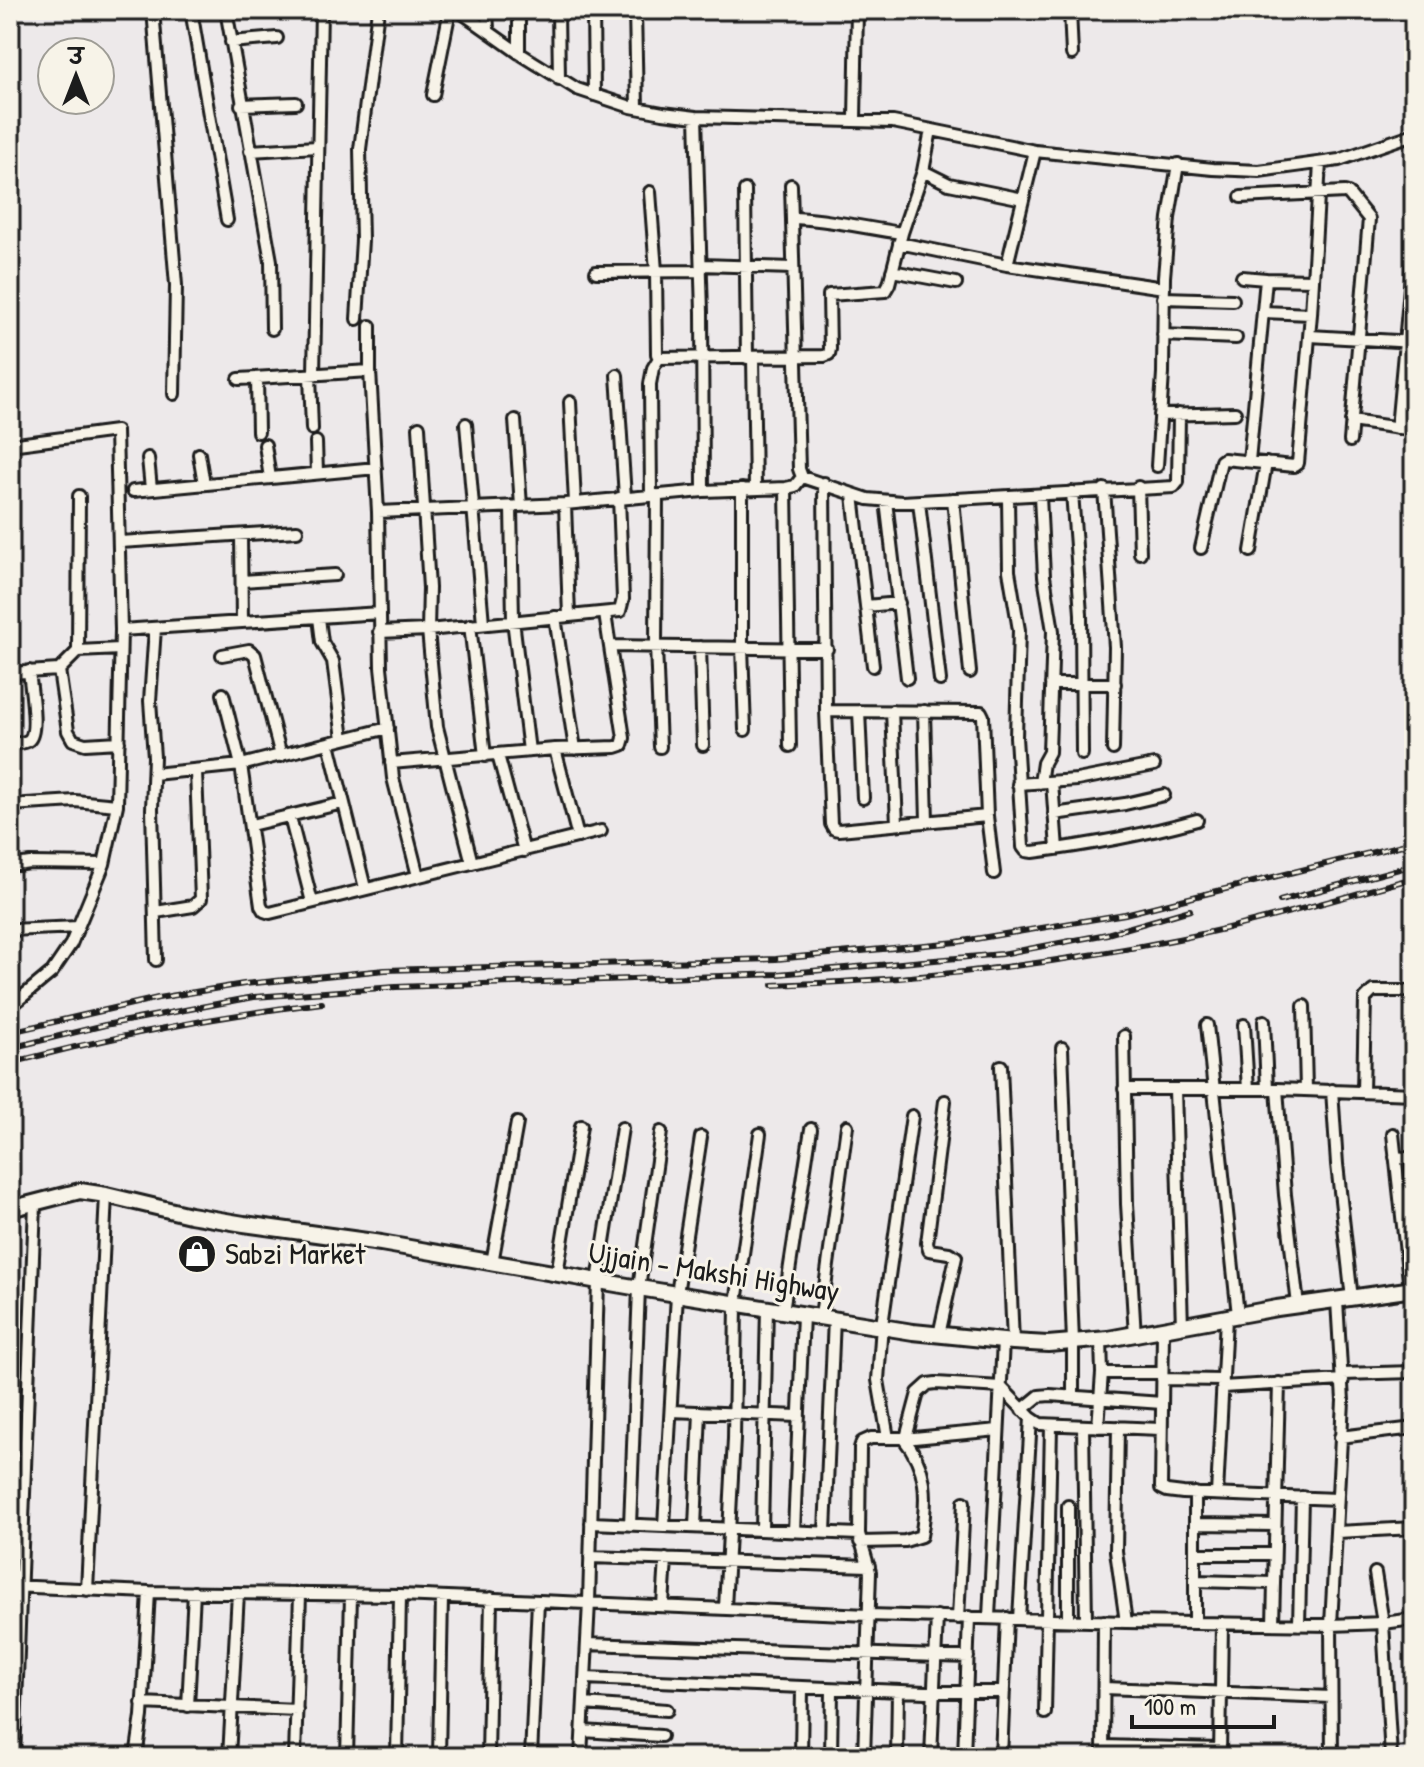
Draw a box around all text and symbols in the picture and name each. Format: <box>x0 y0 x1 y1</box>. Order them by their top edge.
north arrow <box>36 36 116 116</box>
text: उ <box>67 41 86 71</box>
street label: Ujjain - Makshi Highway <box>586 1231 842 1311</box>
shop icon: Sabzi Market <box>176 1233 218 1275</box>
place label: Sabzi Market <box>225 1233 366 1273</box>
scale bar <box>1132 1679 1274 1729</box>
text: 100 m <box>1144 1690 1196 1722</box>

